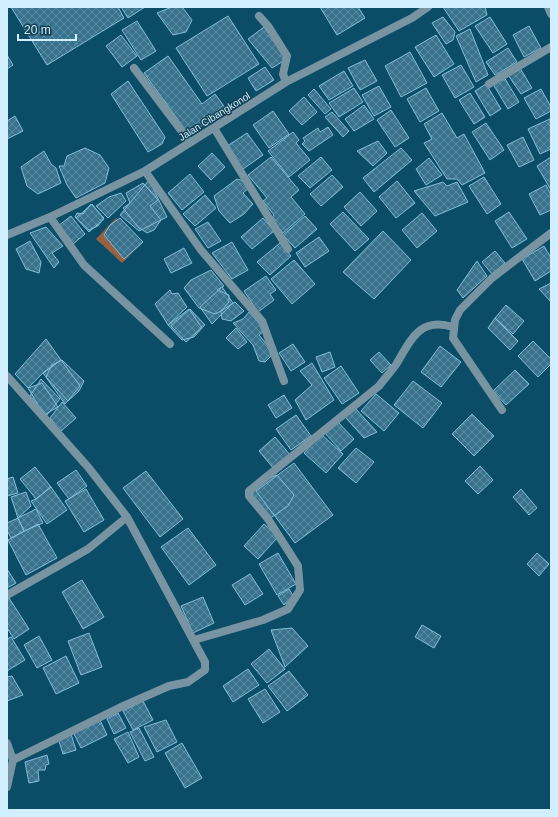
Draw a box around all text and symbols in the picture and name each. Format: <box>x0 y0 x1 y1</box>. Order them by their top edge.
scale bar <box>18 16 76 42</box>
text: 20 m <box>24 23 51 37</box>
street label: Jalan Cibangkonol <box>176 90 252 143</box>

